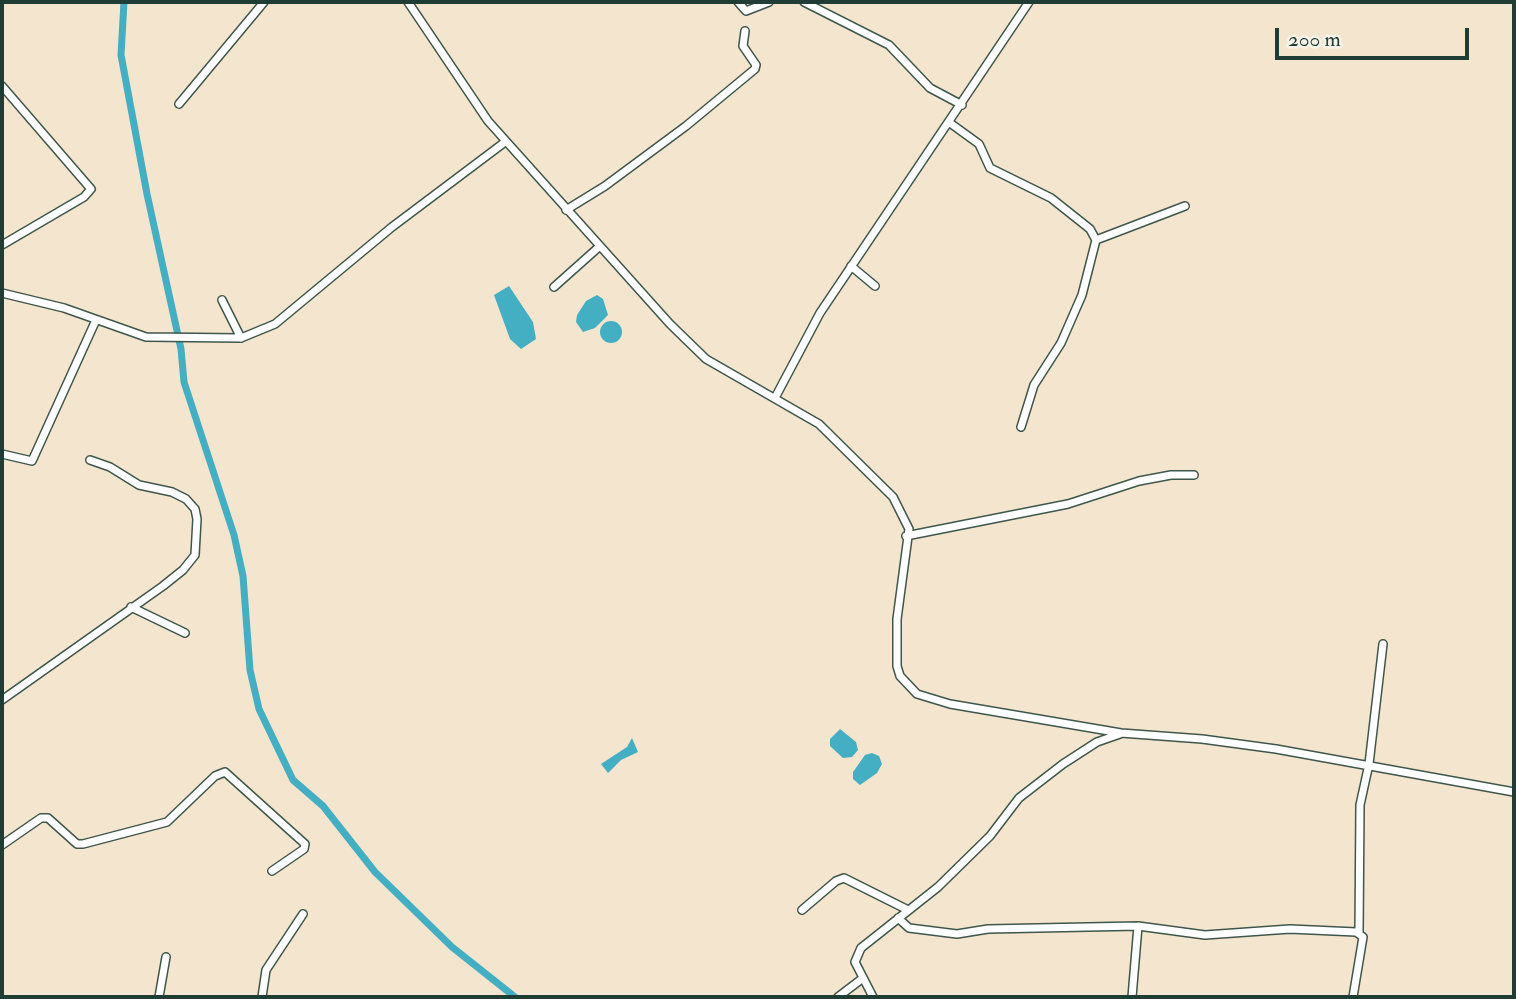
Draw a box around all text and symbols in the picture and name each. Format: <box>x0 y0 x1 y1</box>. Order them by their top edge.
scale bar <box>1278 14 1472 58</box>
text: 200 m <box>1288 26 1341 53</box>

